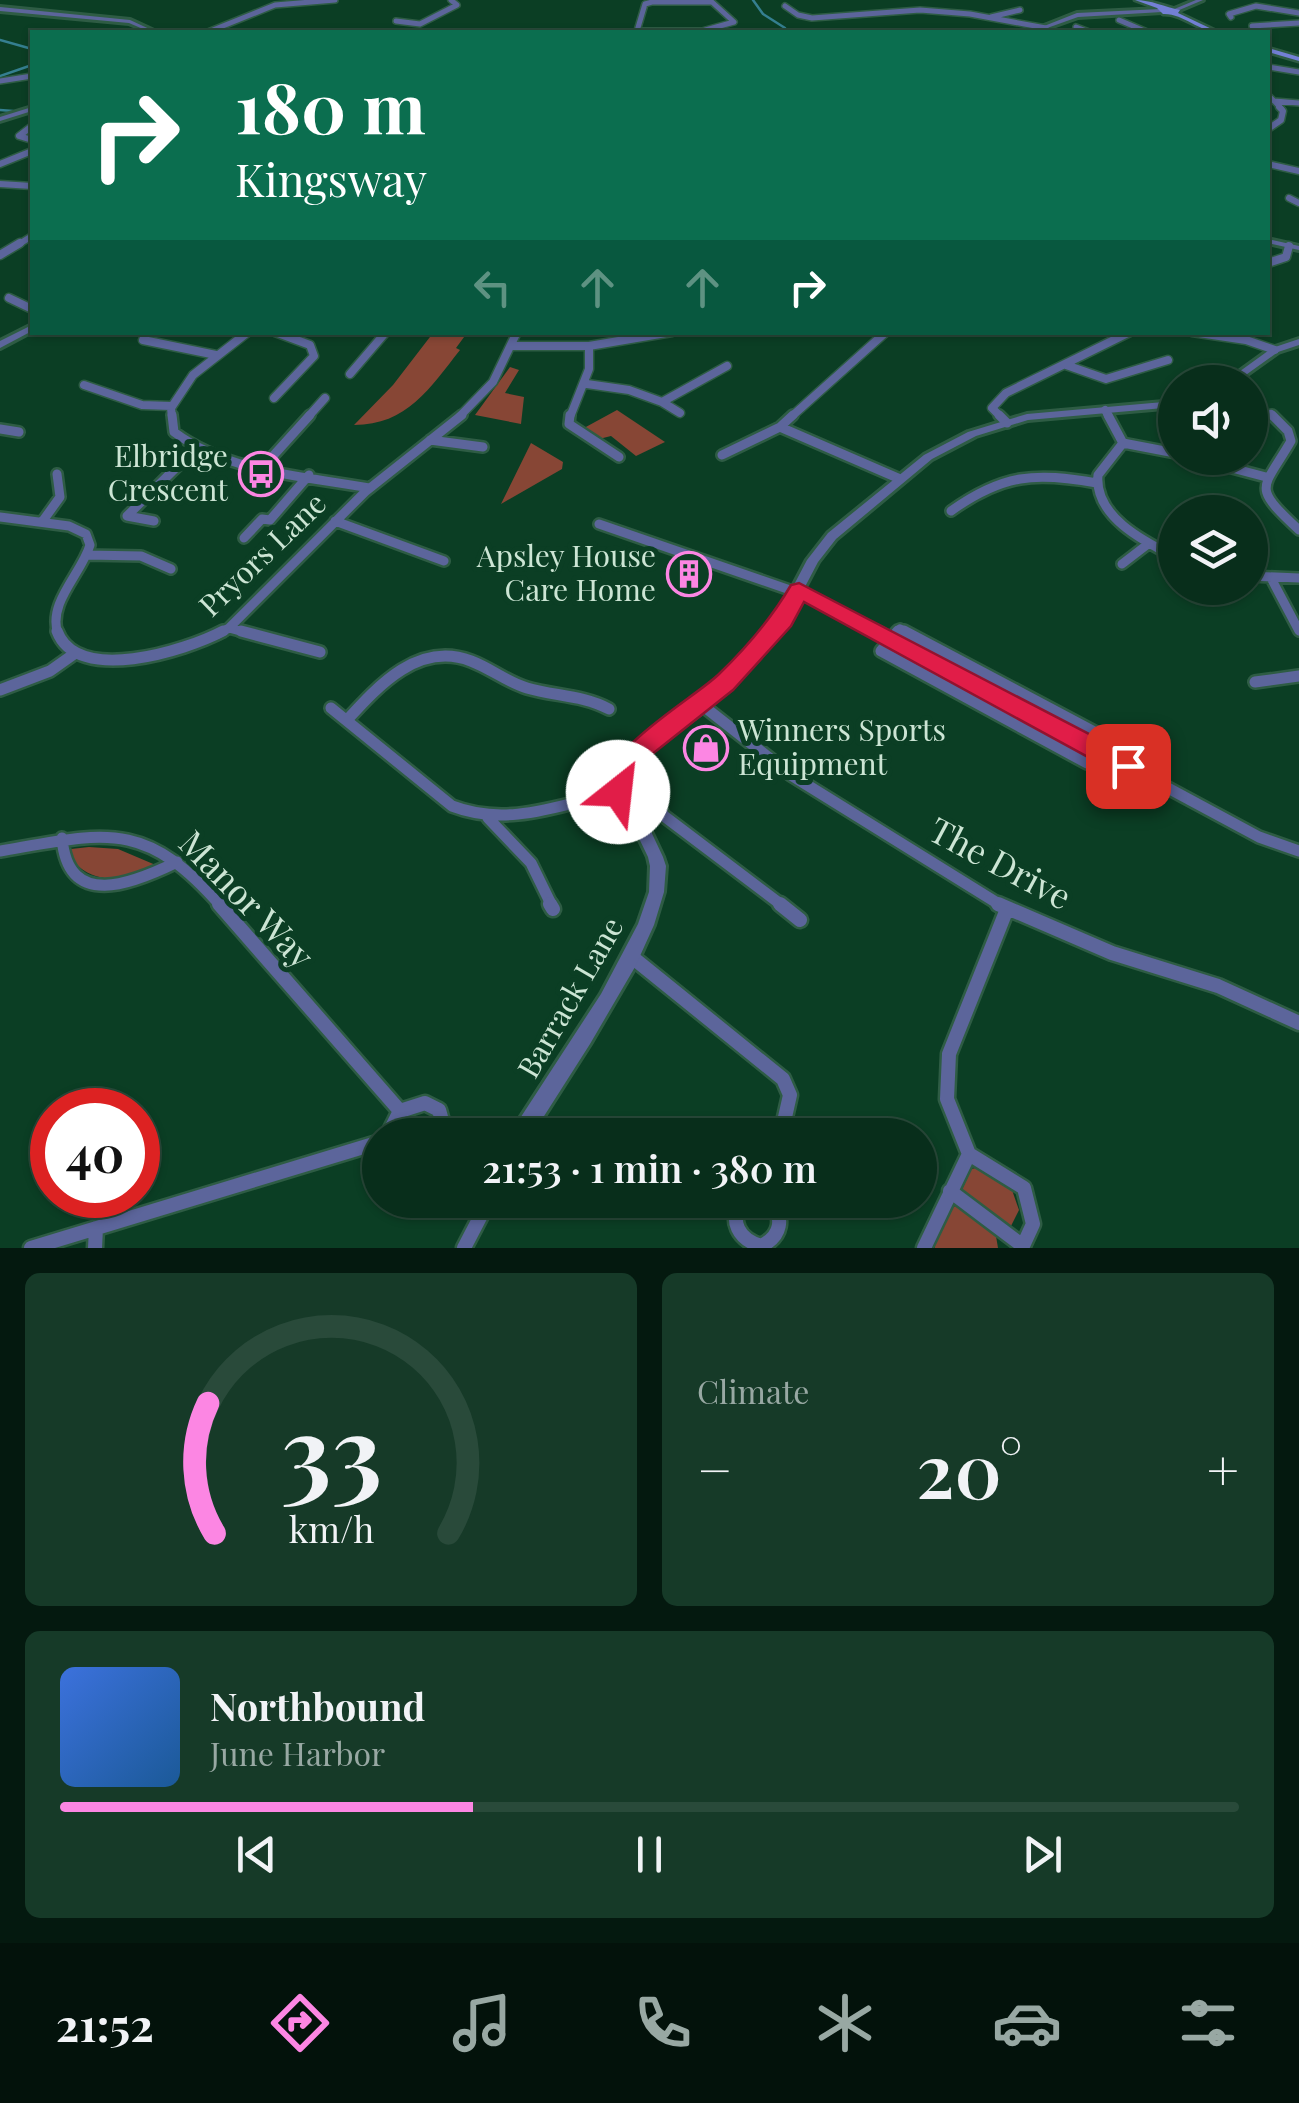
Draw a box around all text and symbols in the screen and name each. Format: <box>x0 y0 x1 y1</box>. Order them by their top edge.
text: 180 m <box>235 58 426 152</box>
icon: right <box>70 70 200 200</box>
text: Kingsway <box>235 148 427 208</box>
icon: left <box>465 260 520 315</box>
icon: ahead <box>570 260 625 315</box>
icon: ahead <box>675 260 730 315</box>
icon: right <box>780 260 835 315</box>
map controls <box>1158 365 1268 605</box>
button: sound <box>1158 365 1268 475</box>
place label: Elbridge Crescent <box>108 435 228 509</box>
bus stop icon: Elbridge Crescent <box>238 451 284 497</box>
street label: Pryors Lane <box>189 483 334 624</box>
button: layers <box>1158 495 1268 605</box>
place label: Apsley House Care Home <box>476 535 656 609</box>
building icon: Apsley House Care Home <box>666 551 712 597</box>
place label: Winners Sports Equipment <box>737 709 946 783</box>
pin <box>1086 724 1171 809</box>
shop icon: Winners Sports Equipment <box>683 725 729 771</box>
icon: arrive <box>1101 739 1156 794</box>
position arrow <box>566 740 670 844</box>
street label: The Drive <box>922 805 1080 919</box>
street label: Manor Way <box>170 819 326 978</box>
street label: Barrack Lane <box>507 909 631 1085</box>
speed limit sign: 40 <box>30 1088 160 1218</box>
text: 21:53 · 1 min · 380 m <box>482 1142 817 1193</box>
text: Climate <box>697 1369 809 1412</box>
text: 33 <box>280 1378 382 1517</box>
text: 20° <box>916 1418 1023 1518</box>
text: − <box>697 1431 733 1505</box>
text: + <box>1207 1431 1239 1505</box>
text: km/h <box>288 1504 374 1552</box>
text: Northbound <box>210 1680 425 1731</box>
text: June Harbor <box>210 1731 385 1774</box>
icon: previous <box>229 1827 284 1882</box>
icon: pause <box>622 1827 677 1882</box>
icon: next <box>1015 1827 1070 1882</box>
icon: directions <box>265 1988 335 2058</box>
icon: music <box>447 1988 517 2058</box>
icon: phone <box>628 1988 698 2058</box>
icon: climate <box>810 1988 880 2058</box>
icon: car <box>992 1988 1062 2058</box>
icon: filters <box>1173 1988 1243 2058</box>
text: 21:52 <box>56 1993 154 2053</box>

